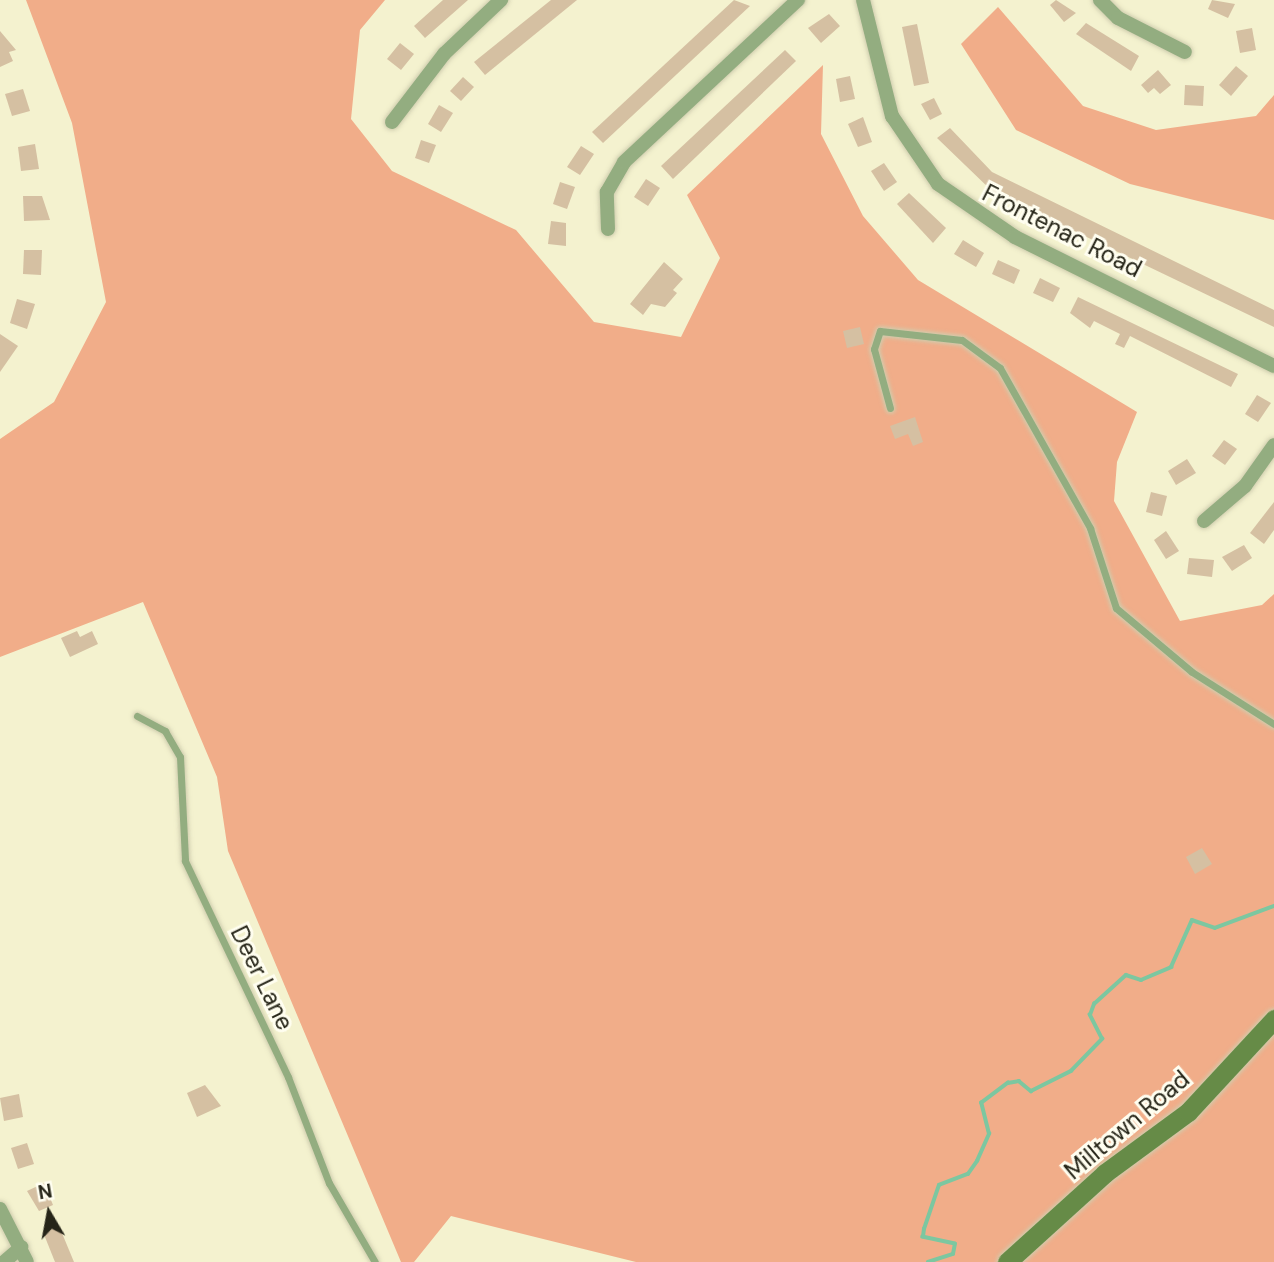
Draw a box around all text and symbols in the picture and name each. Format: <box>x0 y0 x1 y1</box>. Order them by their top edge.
street label: Frontenac Road <box>978 178 1146 284</box>
street label: Deer Lane <box>224 921 300 1035</box>
street label: Milltown Road <box>1059 1065 1195 1185</box>
north arrow <box>14 1178 84 1248</box>
text: N <box>36 1178 54 1205</box>

